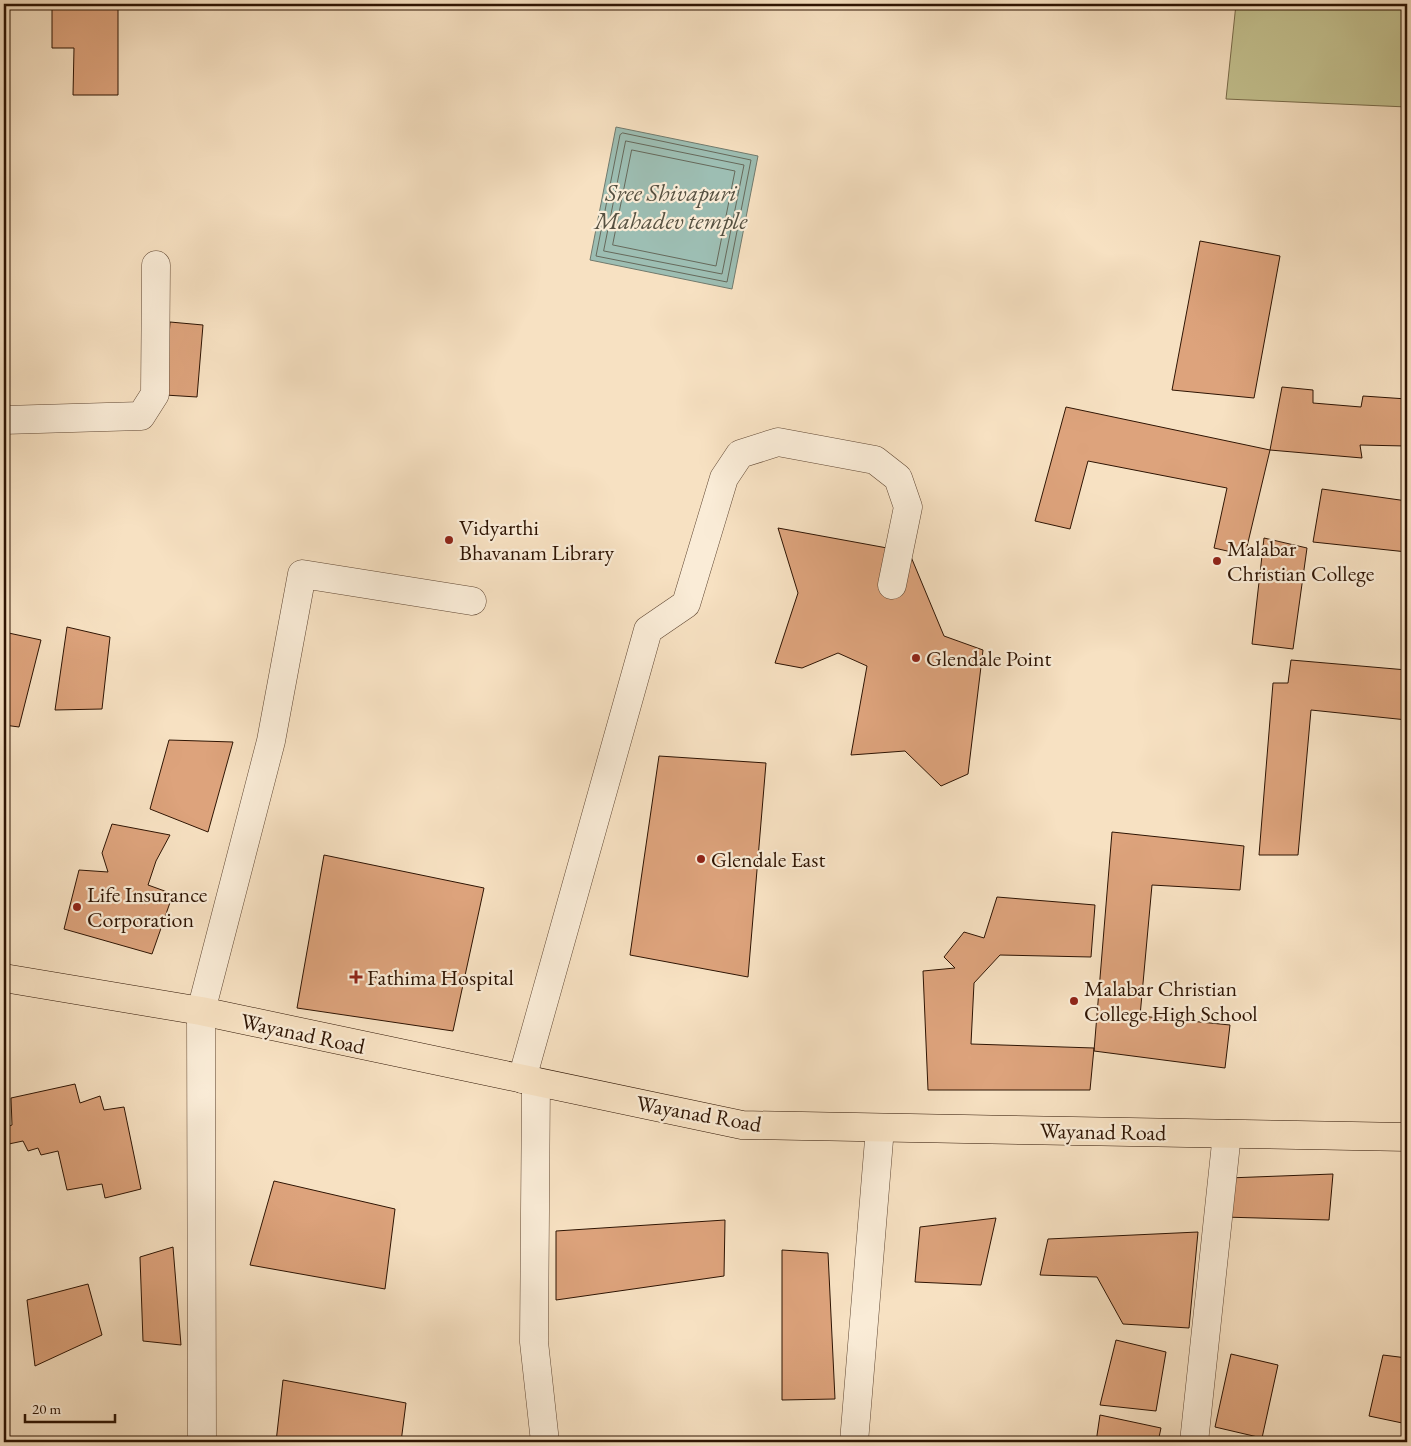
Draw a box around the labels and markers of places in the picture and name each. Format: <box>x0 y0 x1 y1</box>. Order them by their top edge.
place label: Vidyarthi Bhavanam Library <box>459 513 615 567</box>
marker: Vidyarthi Bhavanam Library <box>443 534 455 546</box>
place label: Malabar Christian College <box>1227 534 1375 588</box>
marker: Malabar Christian College <box>1211 555 1223 567</box>
place label: Glendale Point <box>926 644 1052 673</box>
marker: Glendale Point <box>910 652 922 664</box>
place label: Glendale East <box>711 845 825 874</box>
marker: Glendale East <box>695 853 707 865</box>
place label: Life Insurance Corporation <box>87 880 208 934</box>
marker: Life Insurance Corporation <box>71 901 83 913</box>
place label: Fathima Hospital <box>367 963 514 992</box>
marker: Fathima Hospital <box>349 970 363 984</box>
place label: Malabar Christian College High School <box>1084 974 1258 1028</box>
marker: Malabar Christian College High School <box>1068 995 1080 1007</box>

